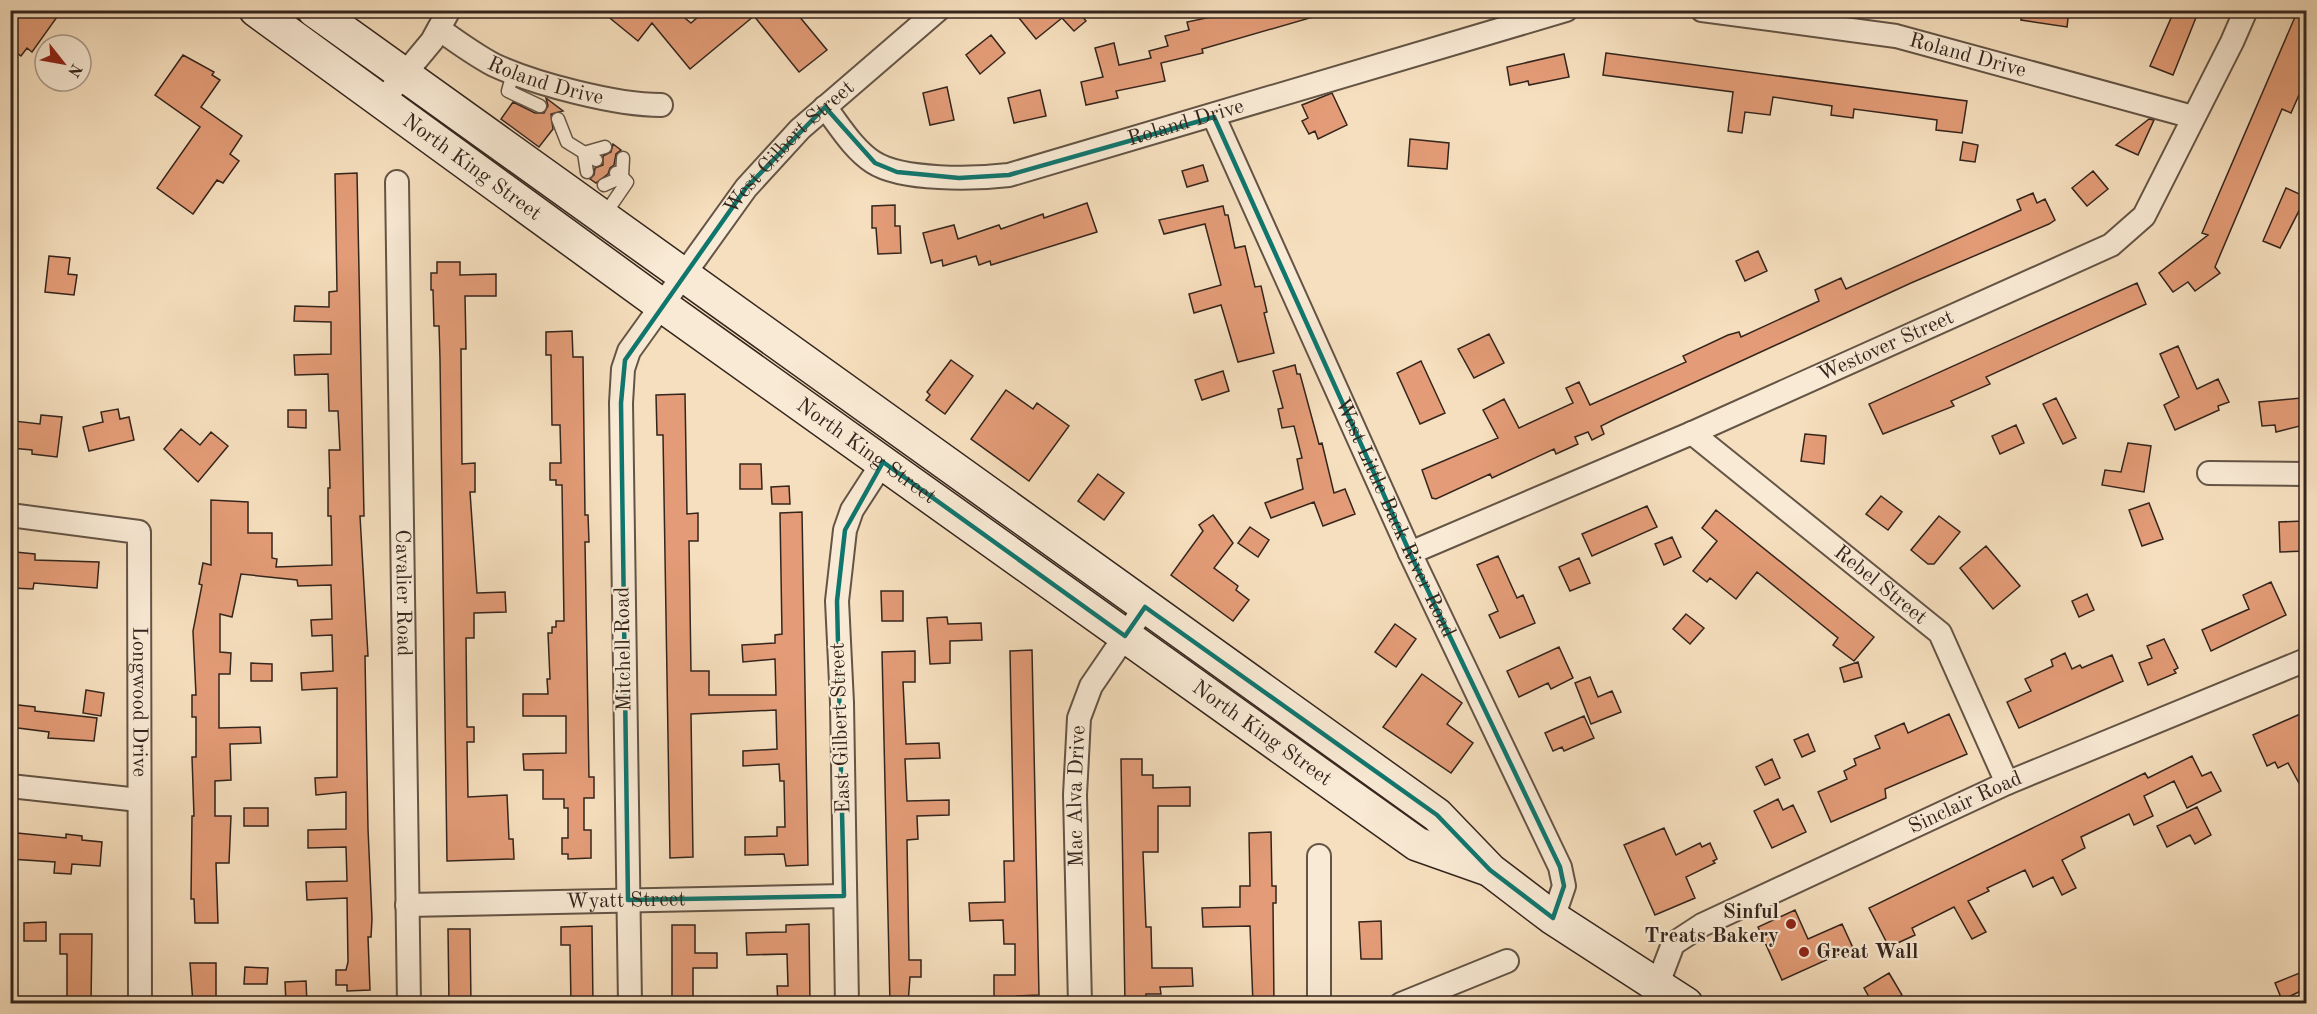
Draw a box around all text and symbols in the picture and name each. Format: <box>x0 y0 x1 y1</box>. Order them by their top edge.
street label: Roland Drive <box>1907 30 2028 81</box>
north arrow <box>33 33 93 93</box>
street label: Roland Drive <box>484 53 605 108</box>
text: N <box>64 60 84 80</box>
street label: West Gilbert Street <box>720 77 858 218</box>
street label: Roland Drive <box>1125 96 1246 150</box>
street label: North King Street <box>399 110 545 224</box>
street label: Westover Street <box>1815 307 1957 385</box>
street label: North King Street <box>793 394 940 508</box>
street label: West Little Back River Road <box>1331 395 1459 641</box>
street label: Cavalier Road <box>392 529 414 657</box>
street label: Rebel Street <box>1830 541 1931 628</box>
street label: Mitchell Road <box>612 586 636 712</box>
street label: Longwood Drive <box>129 627 150 777</box>
street label: East Gilbert Street <box>828 642 854 814</box>
street label: North King Street <box>1188 677 1335 790</box>
street label: Mac Alva Drive <box>1064 725 1089 867</box>
street label: Sinclair Road <box>1905 768 2025 838</box>
street label: Wyatt Street <box>566 889 686 912</box>
place label: Sinful Treats Bakery <box>1644 902 1779 947</box>
marker: Sinful Treats Bakery <box>1784 917 1798 931</box>
place label: Great Wall <box>1816 942 1919 963</box>
marker: Great Wall <box>1797 945 1811 959</box>

